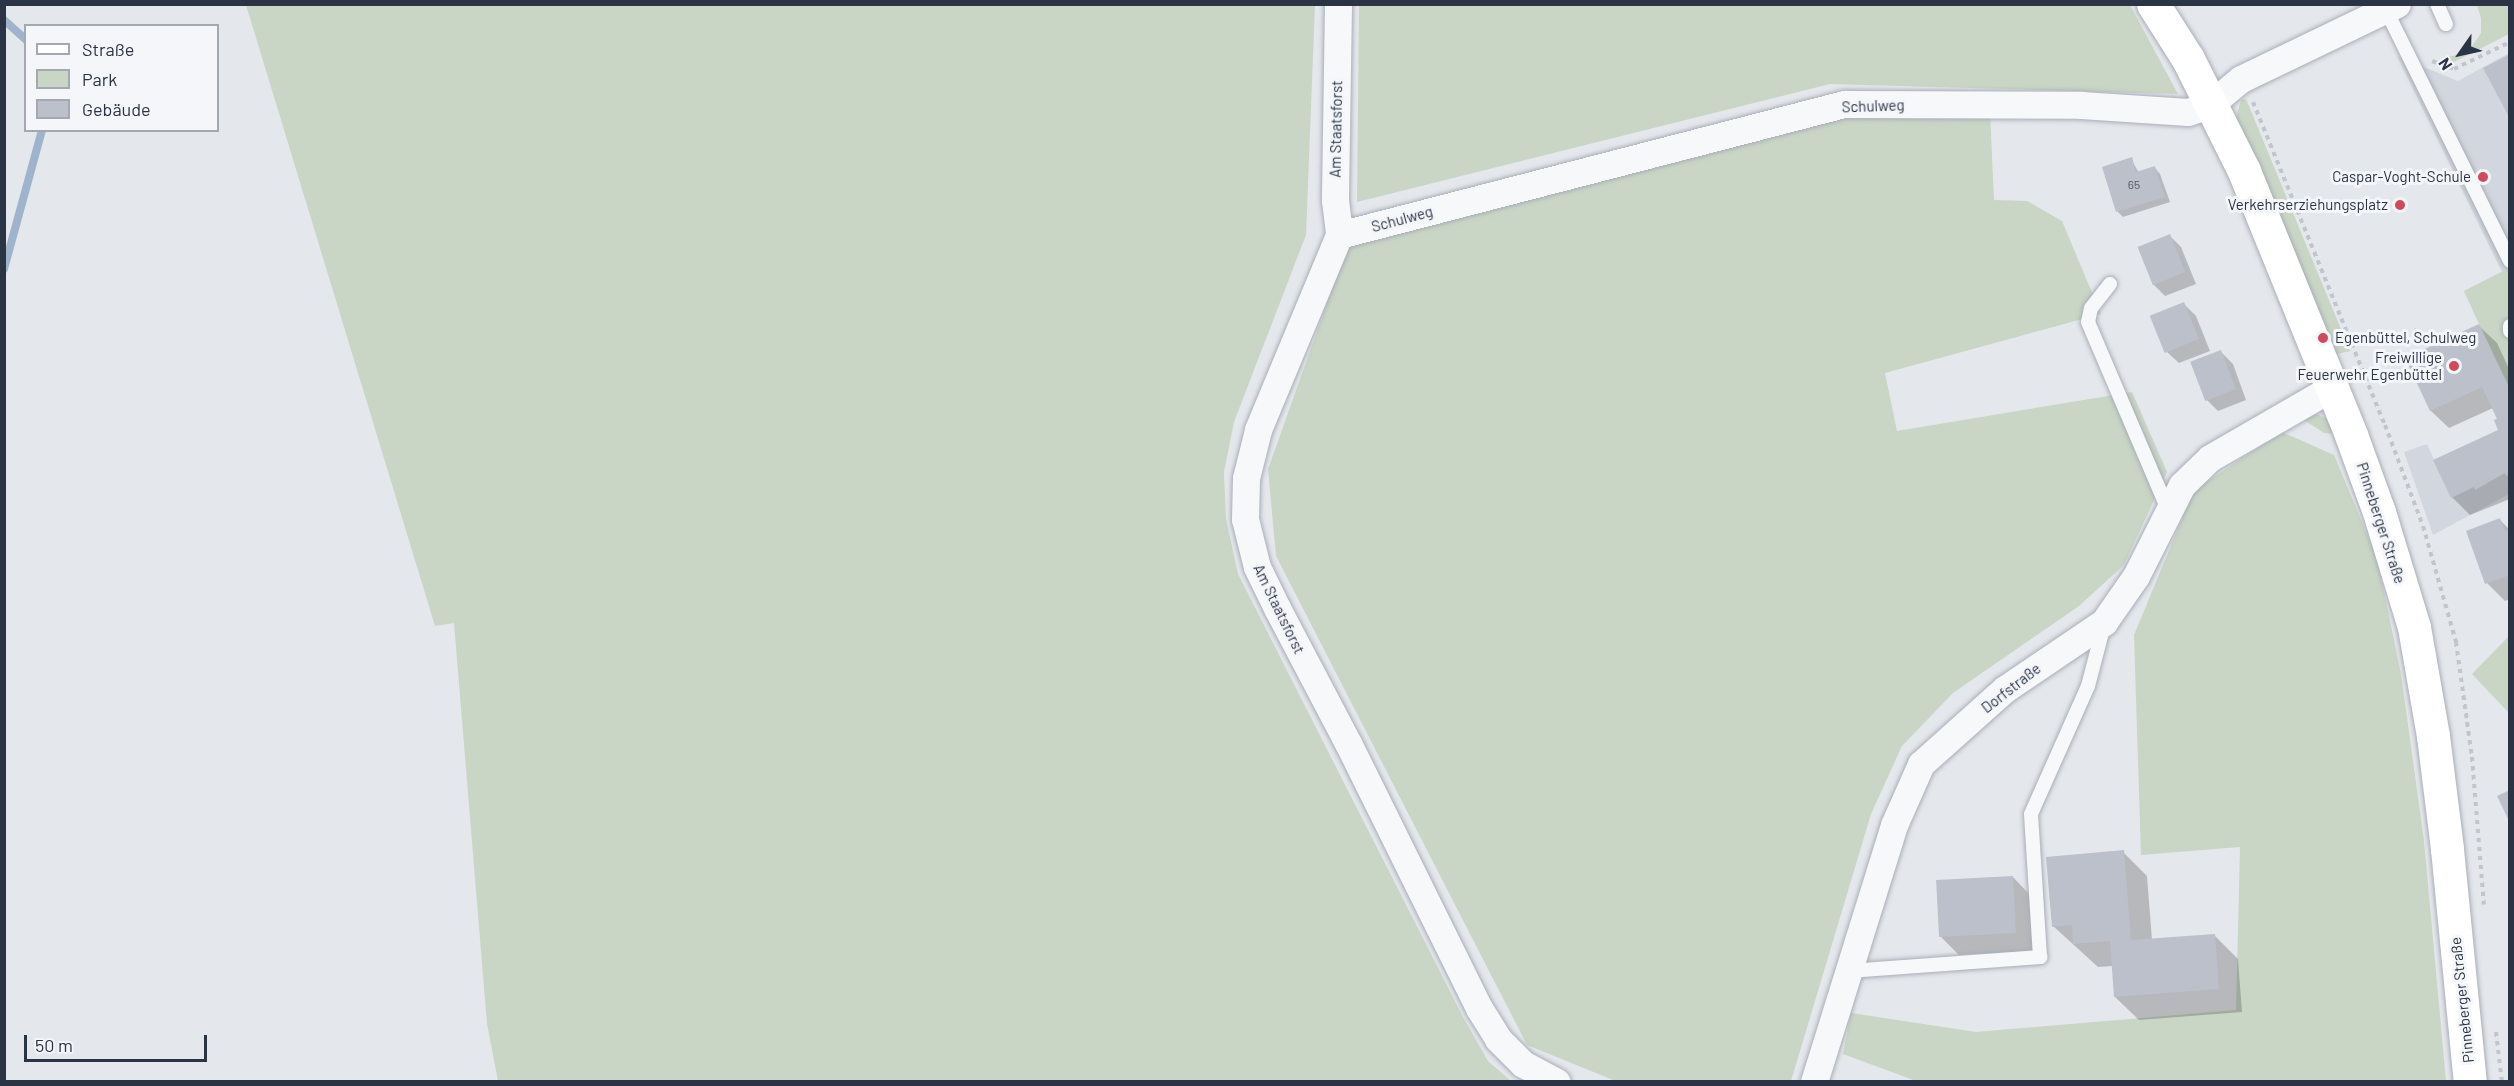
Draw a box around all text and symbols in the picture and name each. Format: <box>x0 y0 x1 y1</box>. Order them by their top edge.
legend <box>24 24 219 132</box>
north arrow <box>2430 24 2490 84</box>
text: Straße <box>82 38 134 60</box>
text: N <box>2434 55 2456 74</box>
text: Park <box>82 68 117 90</box>
street label: Am Staatsforst <box>1326 80 1346 178</box>
street label: Schulweg <box>1841 96 1905 116</box>
text: Gebäude <box>82 98 151 120</box>
place label: Caspar-Voght-Schule <box>2332 168 2471 186</box>
marker: Caspar-Voght-Schule <box>2476 170 2490 184</box>
house number: 65 <box>2128 178 2140 192</box>
place label: Verkehrserziehungsplatz <box>2228 196 2388 214</box>
marker: Verkehrserziehungsplatz <box>2393 198 2407 212</box>
street label: Schulweg <box>1369 202 1435 236</box>
place label: Egenbüttel, Schulweg <box>2335 329 2476 347</box>
marker: Egenbüttel, Schulweg <box>2316 331 2330 345</box>
place label: Freiwillige Feuerwehr Egenbüttel <box>2297 348 2442 383</box>
marker: Freiwillige Feuerwehr Egenbüttel <box>2447 359 2461 373</box>
street label: Pinneberger Straße <box>2353 460 2409 586</box>
street label: Am Staatsforst <box>1250 561 1308 657</box>
street label: Dorfstraße <box>1978 659 2044 717</box>
street label: Pinneberger Straße <box>2446 936 2478 1064</box>
scale bar <box>27 1023 210 1061</box>
text: 50 m <box>35 1034 73 1056</box>

